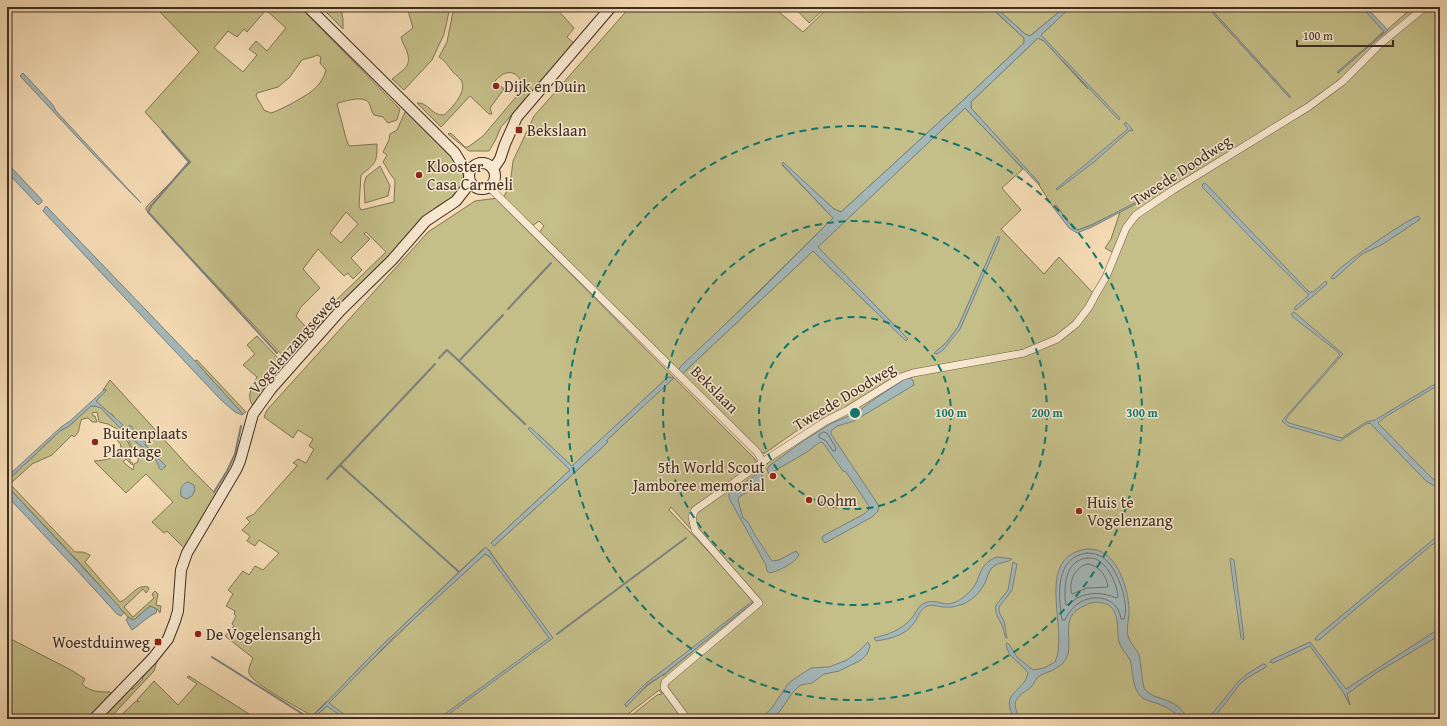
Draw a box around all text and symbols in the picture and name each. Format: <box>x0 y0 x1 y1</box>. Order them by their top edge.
scale bar <box>1297 22 1393 48</box>
text: 100 m <box>1303 27 1333 44</box>
place label: Dijk en Duin <box>504 74 586 98</box>
marker: Dijk en Duin <box>491 81 501 91</box>
place label: Bekslaan <box>527 118 587 142</box>
marker: Bekslaan <box>514 125 524 135</box>
street label: Tweede Doodweg <box>1126 128 1236 212</box>
place label: Klooster Casa Carmeli <box>427 154 514 196</box>
marker: Klooster Casa Carmeli <box>414 170 424 180</box>
street label: Vogelenzangseweg <box>243 289 343 399</box>
street label: Tweede Doodweg <box>788 356 900 436</box>
street label: Bekslaan <box>685 359 745 419</box>
text: 100 m <box>935 404 968 421</box>
text: 200 m <box>1031 404 1064 421</box>
text: 300 m <box>1126 404 1159 421</box>
centre of rings <box>848 406 862 420</box>
place label: Buitenplaats Plantage <box>103 421 188 463</box>
marker: Buitenplaats Plantage <box>90 437 100 447</box>
place label: 5th World Scout Jamboree memorial <box>631 455 766 497</box>
marker: 5th World Scout Jamboree memorial <box>768 471 778 481</box>
place label: Oohm <box>817 488 857 512</box>
place label: Huis te Vogelenzang <box>1087 490 1173 532</box>
marker: Oohm <box>804 495 814 505</box>
marker: Huis te Vogelenzang <box>1074 506 1084 516</box>
place label: De Vogelensangh <box>206 622 321 646</box>
marker: De Vogelensangh <box>193 629 203 639</box>
place label: Woestduinweg <box>52 630 150 654</box>
marker: Woestduinweg <box>153 637 163 647</box>

